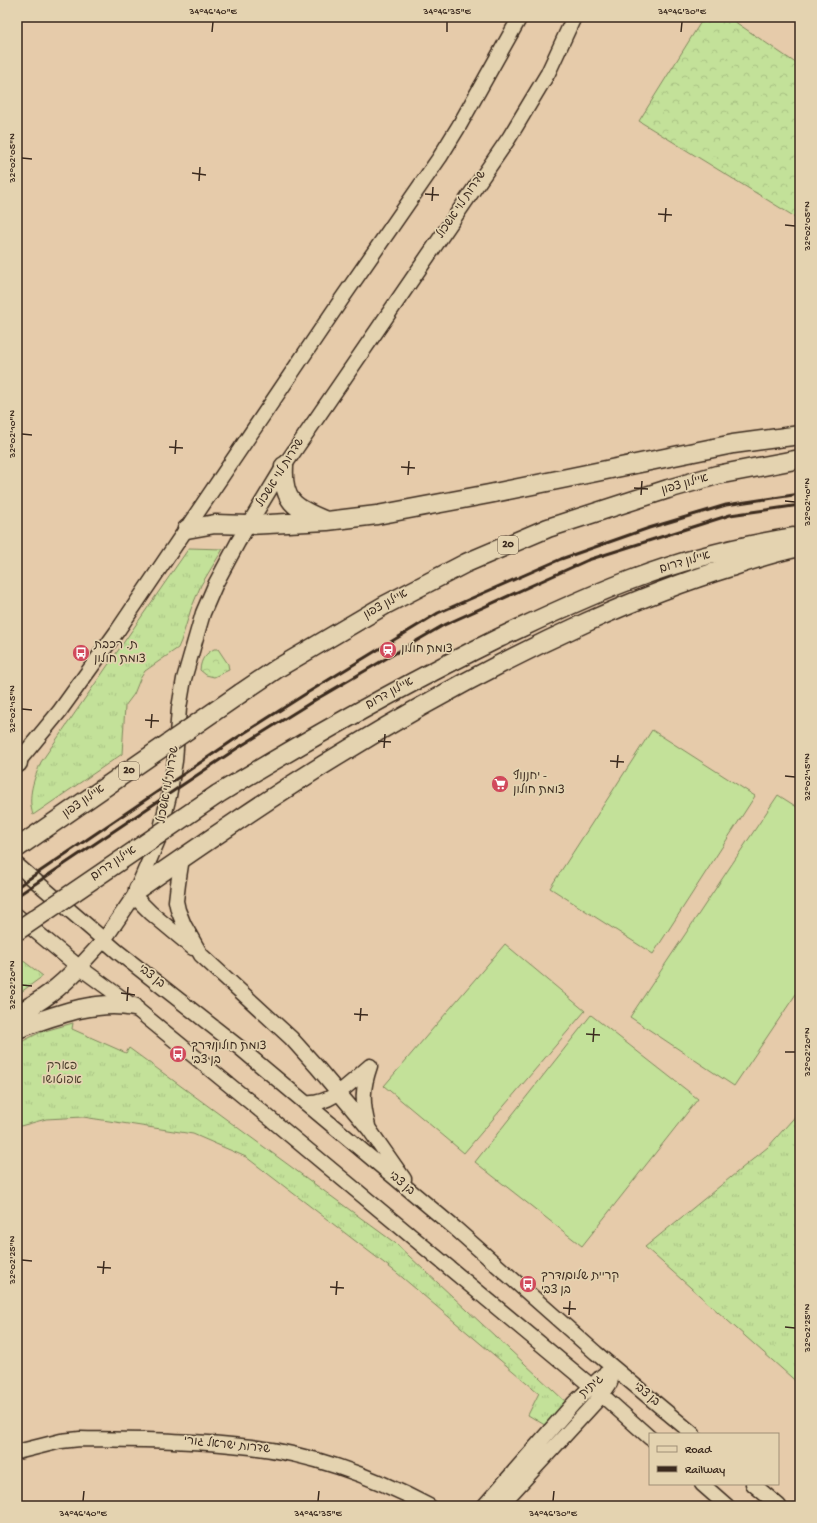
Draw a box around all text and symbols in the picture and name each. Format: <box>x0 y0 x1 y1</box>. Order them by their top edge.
text: 34°46'40"E <box>188 6 238 18</box>
text: 34°46'35"E <box>422 6 472 18</box>
text: 34°46'30"E <box>657 6 707 18</box>
text: 32°02'05"N <box>7 133 19 184</box>
street label: שדרות לוי אשכול <box>433 167 490 242</box>
text: 32°02'05"N <box>802 201 814 252</box>
text: 32°02'10"N <box>7 409 19 459</box>
street label: שדרות לוי אשכול <box>253 435 308 510</box>
street label: איילון צפון <box>660 471 710 498</box>
text: 32°02'10"N <box>802 477 814 527</box>
road number: 20 <box>498 536 518 554</box>
street label: איילון דרום <box>658 548 712 577</box>
street label: איילון צפון <box>361 586 411 623</box>
place label: ת. רכבת צומת חולון <box>93 639 146 667</box>
station icon: צומת חולון <box>378 640 398 660</box>
place label: צומת חולון <box>401 642 453 657</box>
bus stop icon: ת. רכבת צומת חולון <box>71 643 91 663</box>
street label: איילון דרום <box>363 674 416 713</box>
text: 32°02'15"N <box>7 685 19 734</box>
street label: שדרות לוי אשכול <box>154 744 183 825</box>
text: 32°02'15"N <box>802 753 814 802</box>
road number: 20 <box>119 762 139 780</box>
place label: יחננוף - צומת חולון <box>513 769 565 798</box>
supermarket icon: יחננוף - צומת חולון <box>490 774 510 794</box>
street label: איילון צפון <box>60 781 108 822</box>
street label: איילון דרום <box>88 843 140 884</box>
text: 32°02'20"N <box>7 960 19 1010</box>
street label: בן צבי <box>135 962 167 992</box>
text: 32°02'20"N <box>802 1027 814 1077</box>
place label: צומת חולון/דרך בן צבי <box>191 1039 266 1068</box>
bus stop icon: צומת חולון/דרך בן צבי <box>168 1044 188 1064</box>
park label: פארק אפוטושו <box>42 1060 82 1088</box>
street label: בן צבי <box>385 1169 417 1199</box>
text: 32°02'25"N <box>7 1235 19 1285</box>
place label: קריית שלום/דרך בן צבי <box>541 1269 619 1298</box>
bus stop icon: קריית שלום/דרך בן צבי <box>518 1274 538 1294</box>
text: 32°02'25"N <box>802 1303 814 1353</box>
street label: גיתית <box>577 1372 607 1402</box>
street label: בן צבי <box>630 1380 662 1410</box>
legend <box>649 1433 779 1485</box>
street label: שדרות ישראל גורי <box>183 1434 272 1458</box>
text: Road <box>685 1444 712 1458</box>
text: Railway <box>685 1464 725 1478</box>
text: 34°46'40"E <box>58 1508 108 1520</box>
text: 34°46'35"E <box>293 1508 343 1520</box>
text: 34°46'30"E <box>528 1508 578 1520</box>

